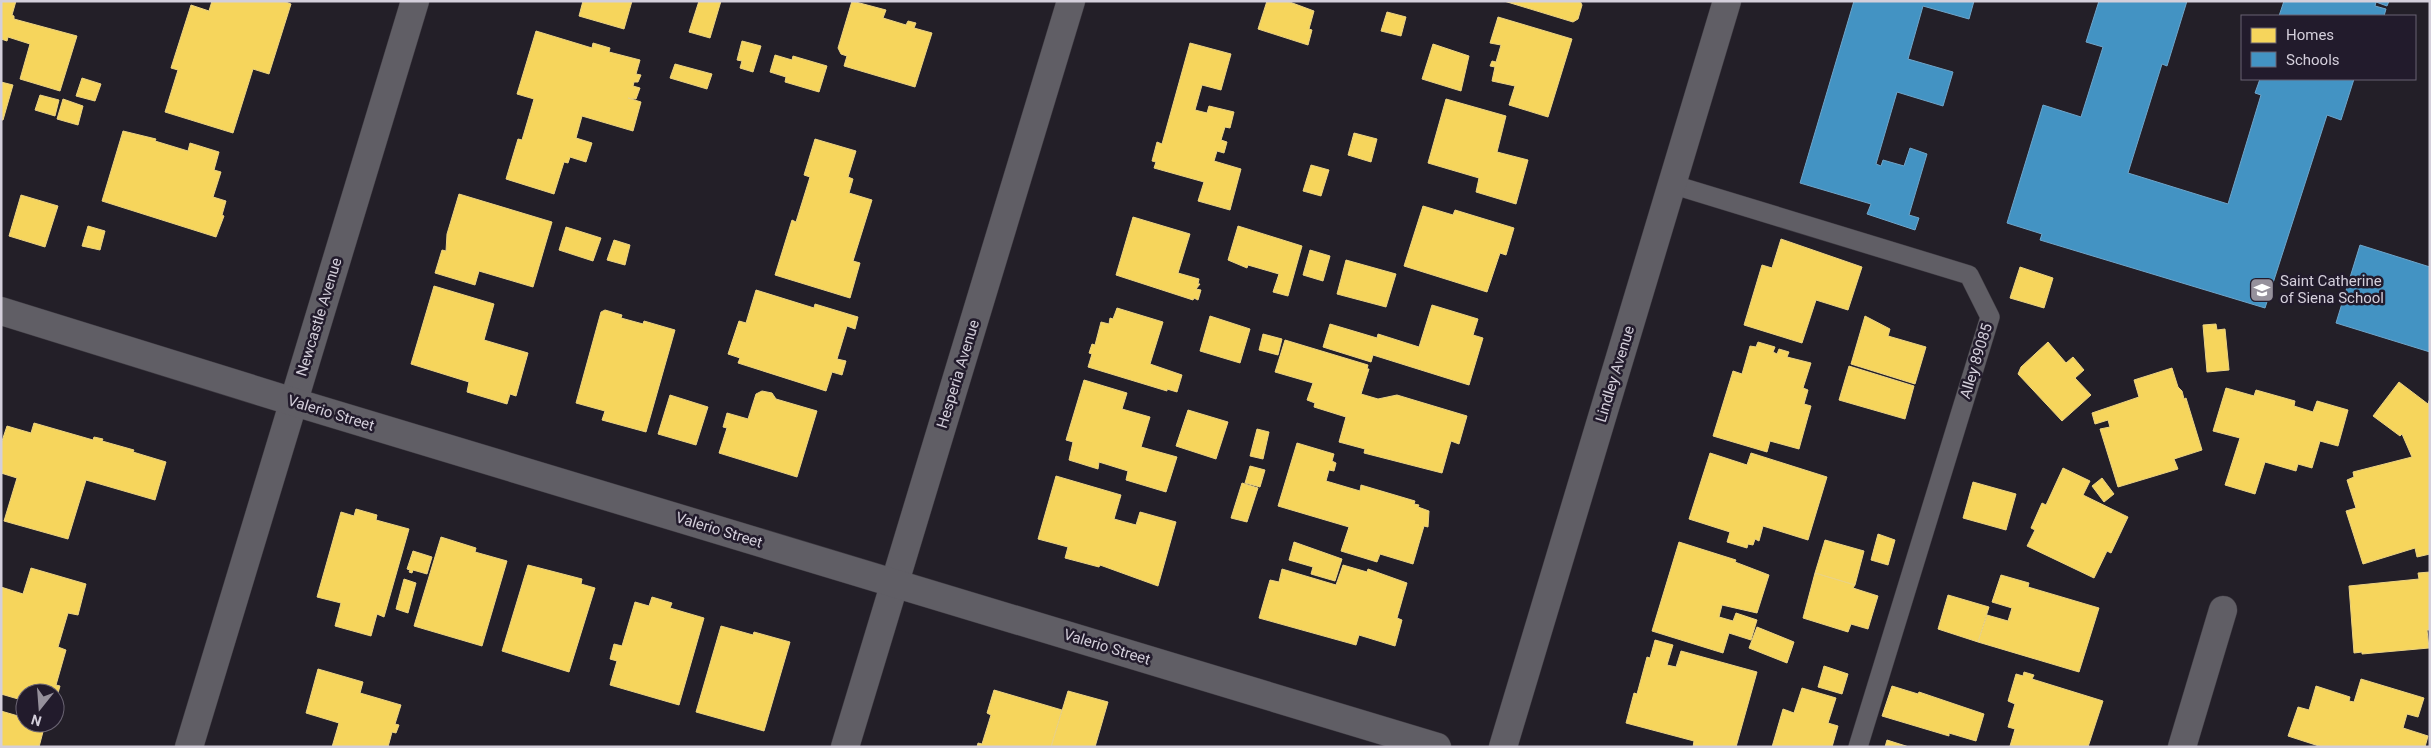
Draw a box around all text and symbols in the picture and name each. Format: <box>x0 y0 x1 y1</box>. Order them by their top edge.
legend <box>2241 15 2416 80</box>
text: Homes <box>2286 26 2334 44</box>
text: Schools <box>2286 51 2340 69</box>
street label: Newcastle Avenue <box>292 256 346 378</box>
place label: Saint Catherine of Siena School <box>2280 272 2384 307</box>
school or university icon: Saint Catherine of Siena School <box>2249 277 2275 303</box>
street label: Hesperia Avenue <box>933 318 983 430</box>
street label: Alley 89085 <box>1956 321 1996 401</box>
street label: Lindley Avenue <box>1592 324 1638 424</box>
street label: Valerio Street <box>286 391 377 435</box>
street label: Valerio Street <box>674 508 765 552</box>
street label: Valerio Street <box>1062 625 1153 669</box>
north arrow <box>15 683 65 733</box>
text: N <box>29 711 43 730</box>

